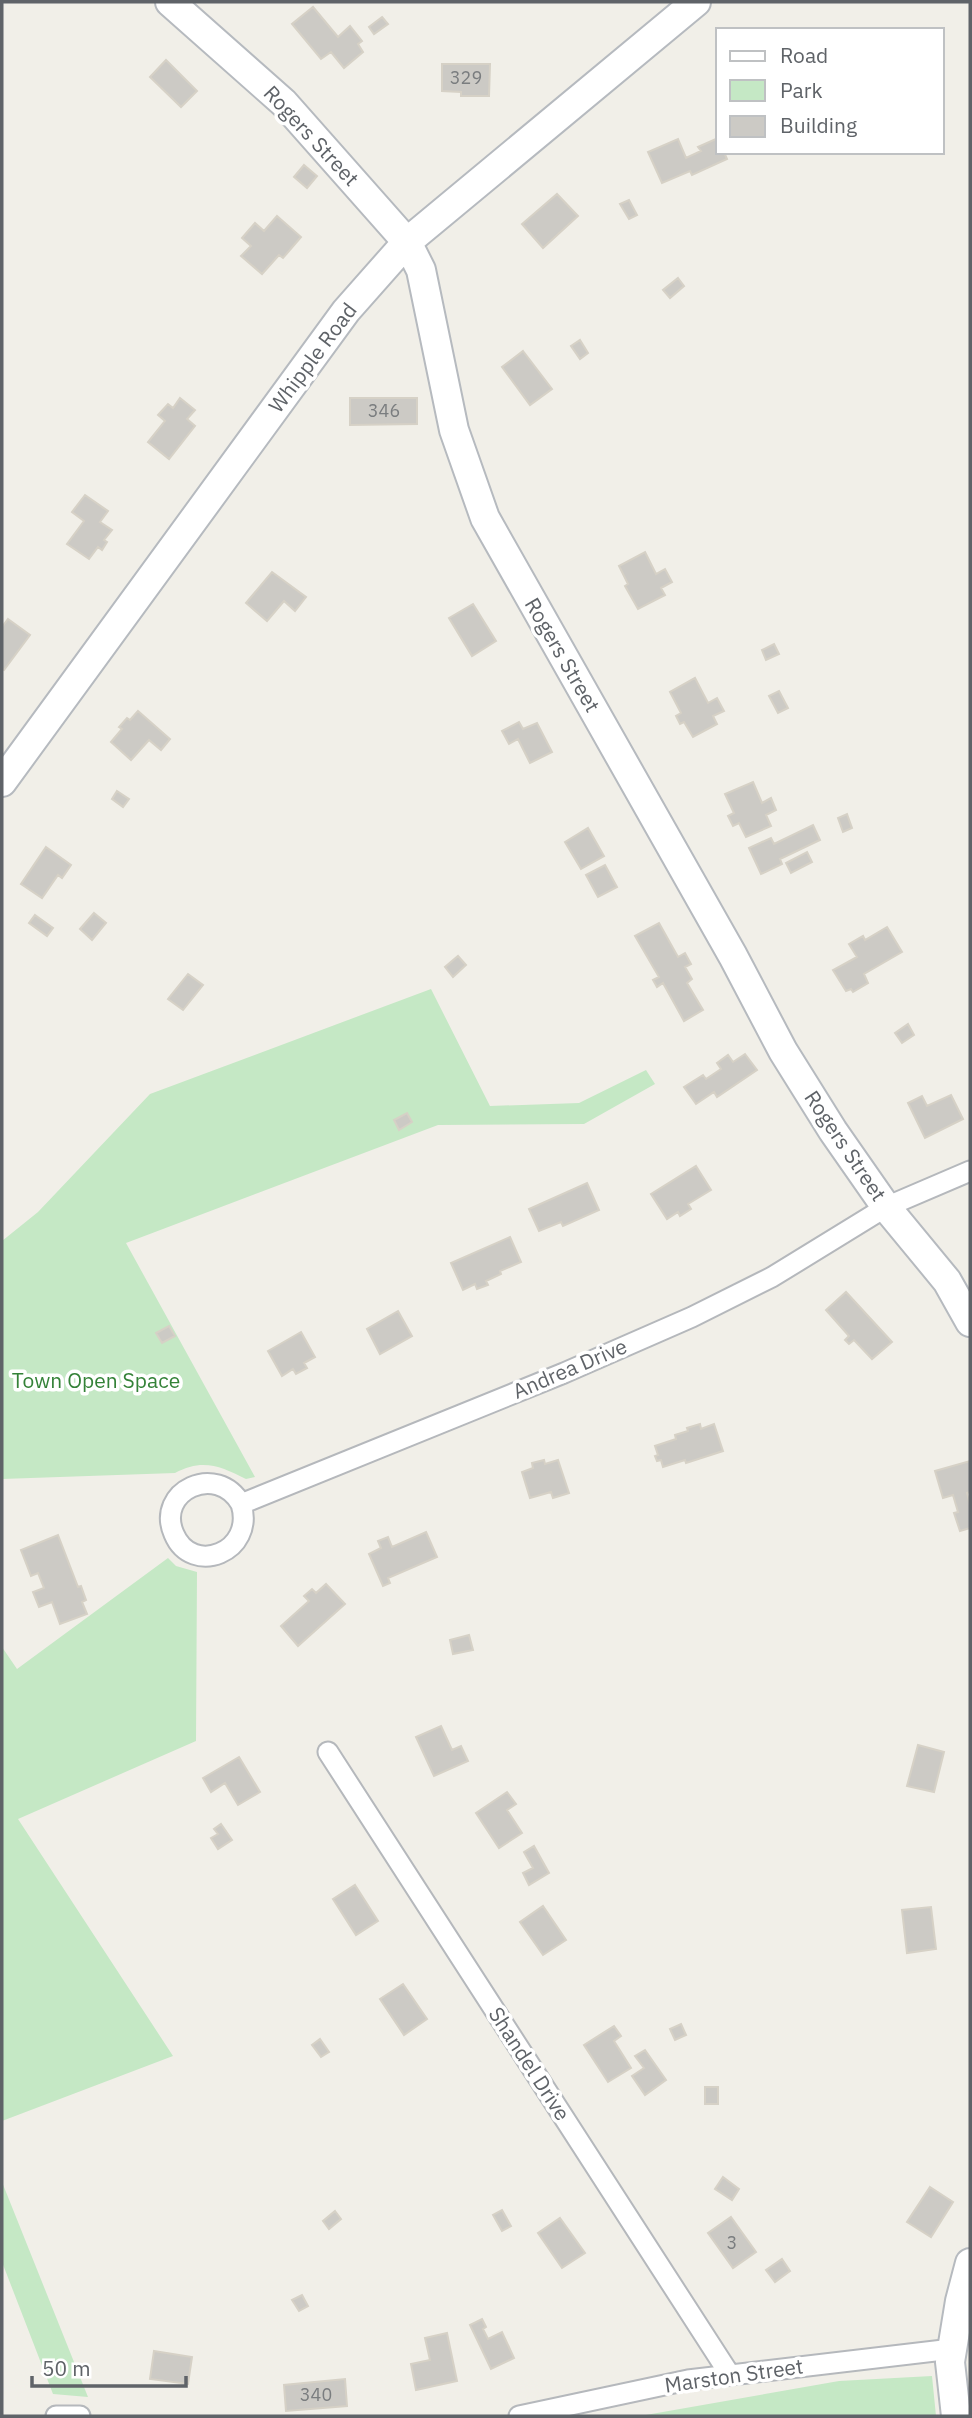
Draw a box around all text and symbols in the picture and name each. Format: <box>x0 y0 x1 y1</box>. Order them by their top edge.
legend <box>716 28 944 154</box>
text: Road <box>780 41 828 69</box>
house number: 329 <box>450 66 482 89</box>
text: Park <box>780 76 823 104</box>
street label: Rogers Street <box>258 79 366 192</box>
text: Building <box>780 111 857 139</box>
street label: Whipple Road <box>262 297 363 418</box>
house number: 346 <box>368 399 400 422</box>
street label: Rogers Street <box>519 592 607 717</box>
street label: Rogers Street <box>798 1085 893 1206</box>
street label: Andrea Drive <box>508 1331 631 1405</box>
park label: Town Open Space <box>12 1366 180 1394</box>
street label: Shandel Drive <box>483 2001 577 2126</box>
house number: 3 <box>727 2231 737 2254</box>
scale bar <box>32 2344 186 2388</box>
street label: Marston Street <box>663 2351 805 2399</box>
text: 50 m <box>42 2354 91 2382</box>
house number: 340 <box>300 2383 332 2406</box>

